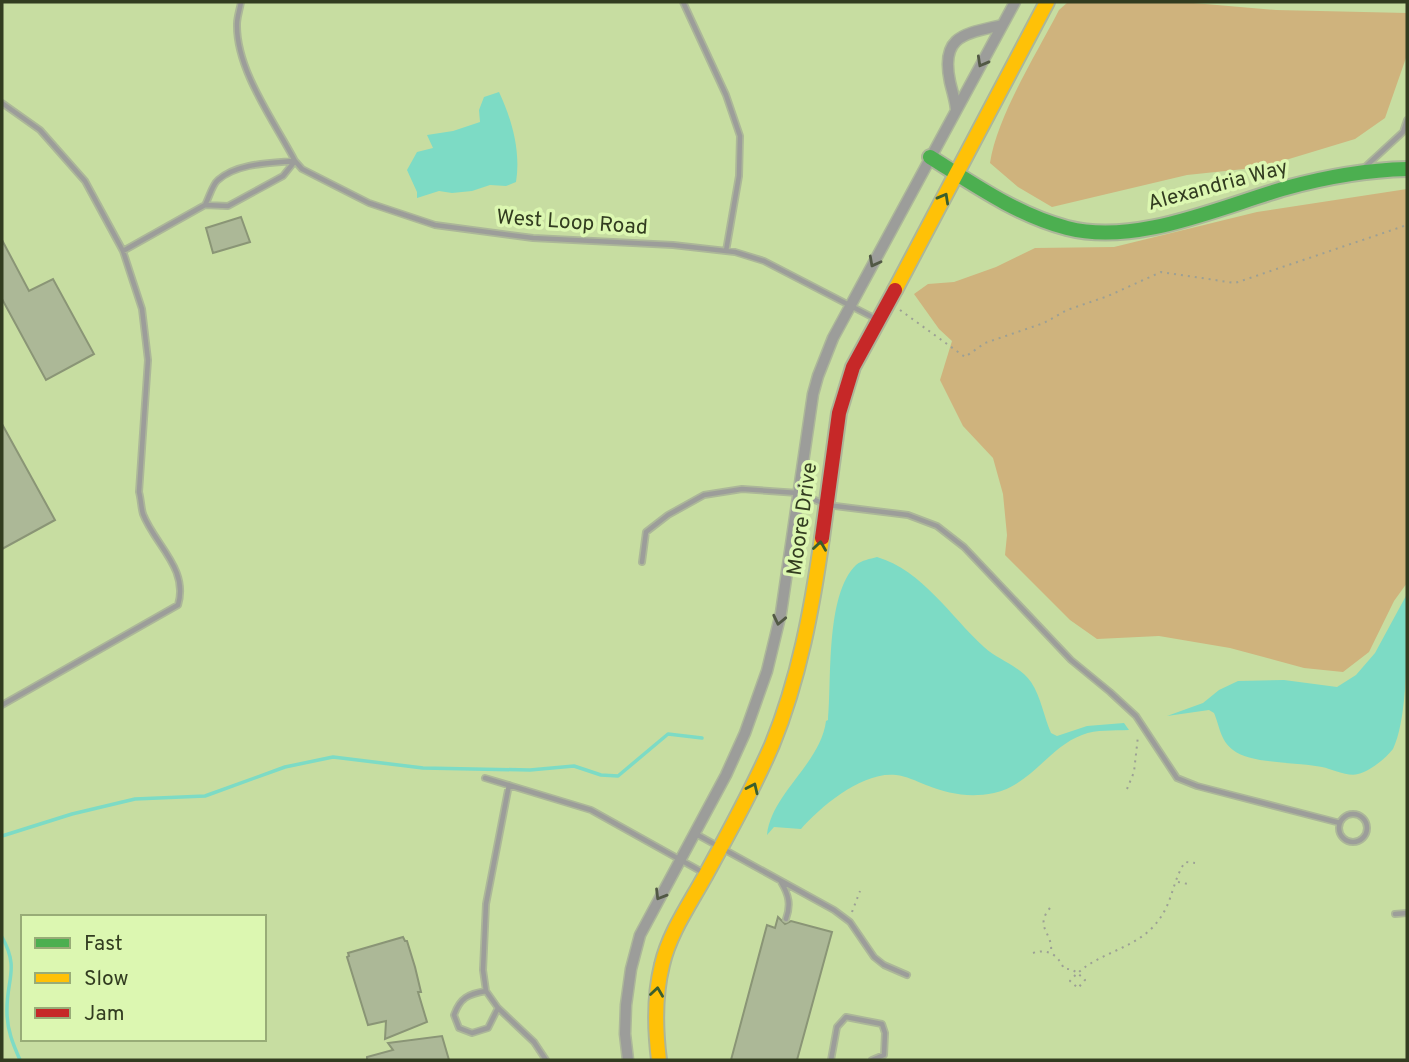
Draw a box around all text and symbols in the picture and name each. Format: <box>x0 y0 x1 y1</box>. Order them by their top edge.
one-way arrow <box>977 55 991 67</box>
street label: Alexandria Way <box>1145 154 1291 218</box>
one-way arrow <box>936 193 949 206</box>
street label: West Loop Road <box>495 204 649 242</box>
one-way arrow <box>869 255 882 267</box>
street label: Moore Drive <box>782 461 824 577</box>
one-way arrow <box>812 540 827 552</box>
one-way arrow <box>772 614 787 626</box>
one-way arrow <box>745 783 759 795</box>
one-way arrow <box>656 887 669 900</box>
legend <box>21 915 266 1041</box>
text: Fast <box>84 931 123 958</box>
text: Slow <box>84 966 129 993</box>
one-way arrow <box>649 987 664 998</box>
text: Jam <box>84 1001 125 1028</box>

